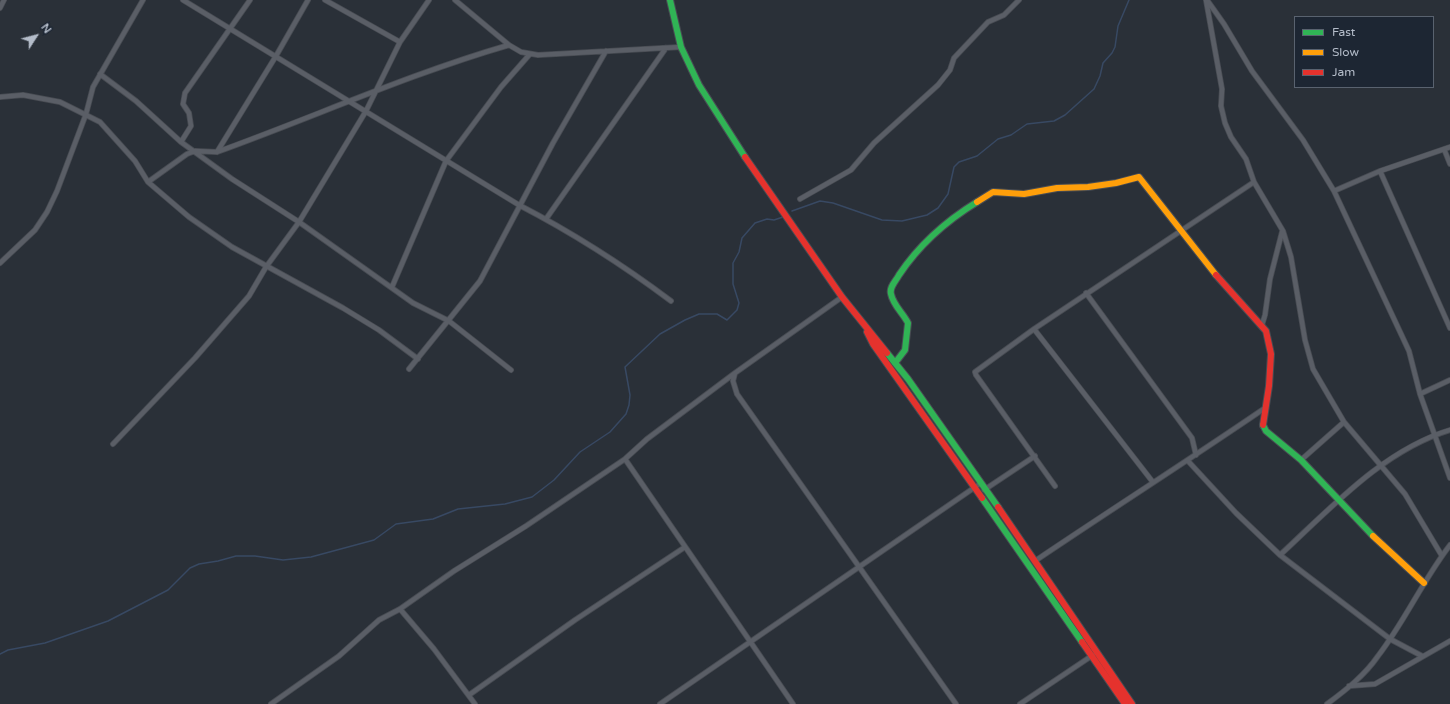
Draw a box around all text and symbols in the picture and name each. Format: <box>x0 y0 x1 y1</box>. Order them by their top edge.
north arrow <box>16 16 56 56</box>
legend <box>1294 16 1434 88</box>
text: N <box>38 21 54 36</box>
text: Fast <box>1332 25 1355 39</box>
text: Slow <box>1332 45 1359 59</box>
text: Jam <box>1332 65 1355 79</box>

